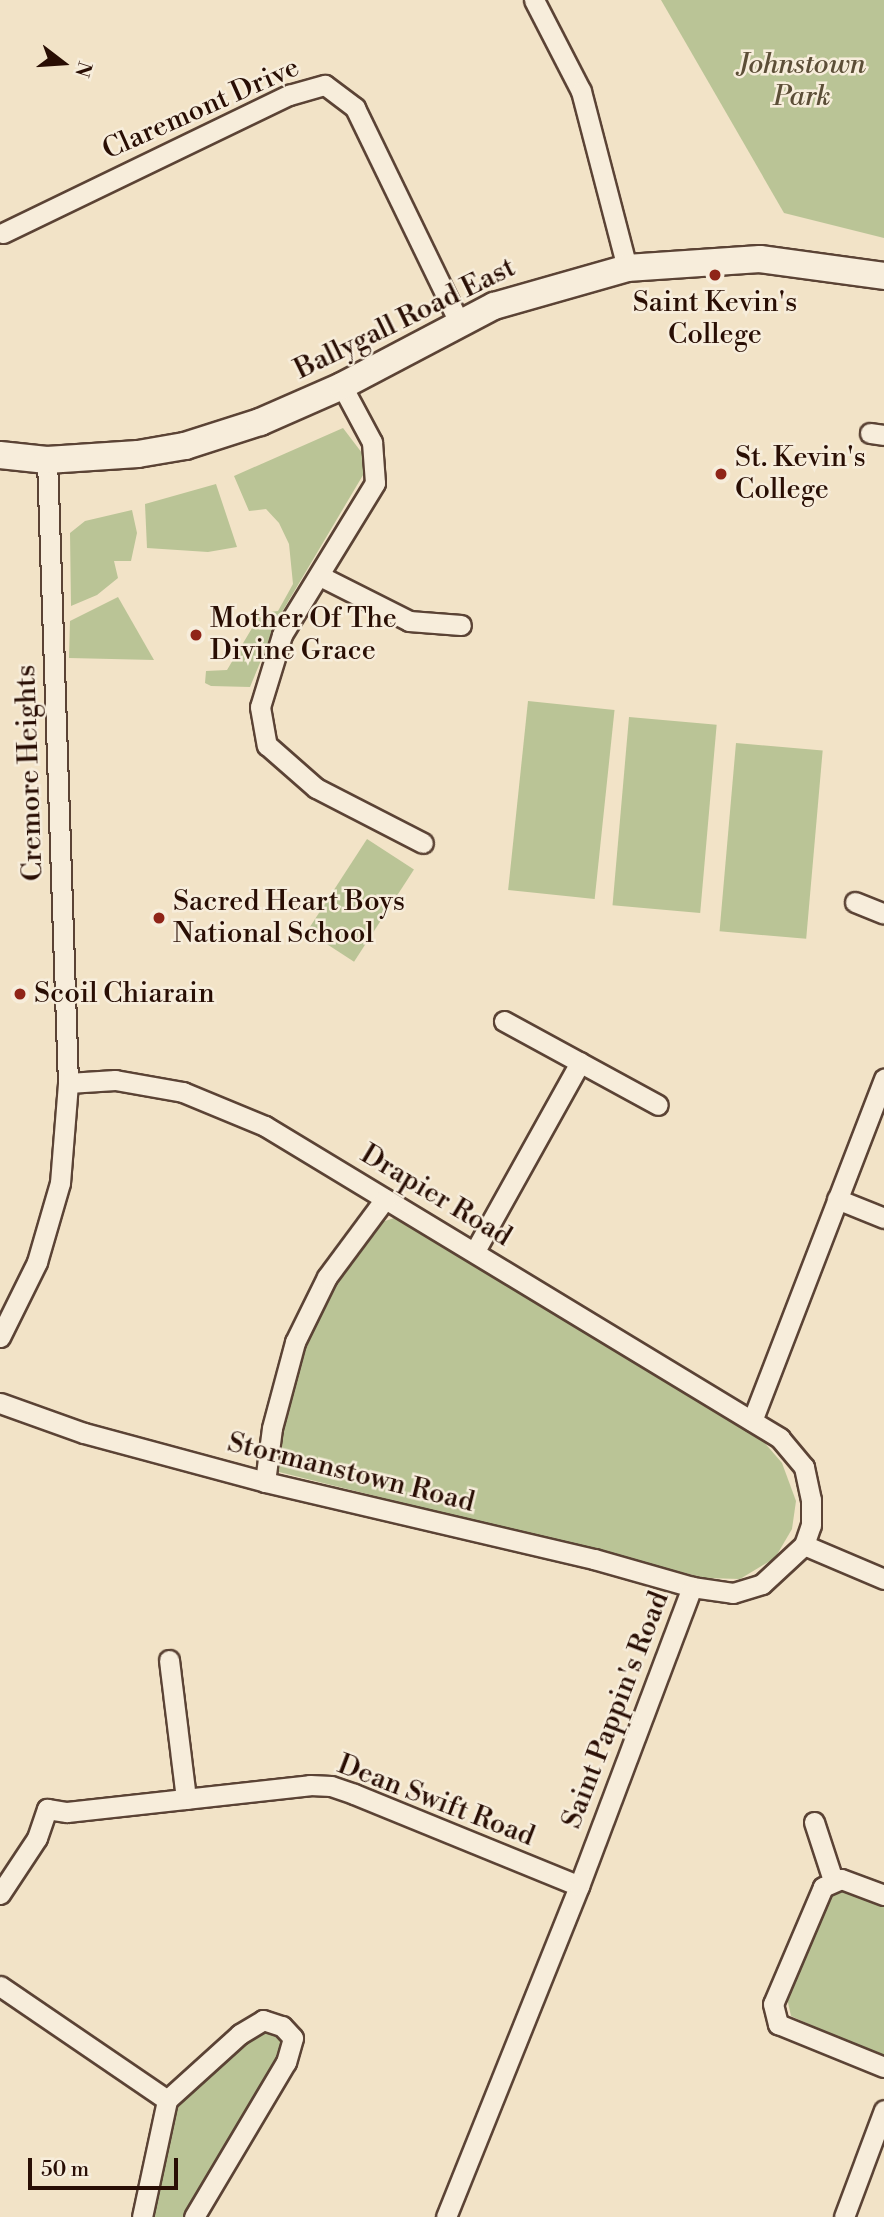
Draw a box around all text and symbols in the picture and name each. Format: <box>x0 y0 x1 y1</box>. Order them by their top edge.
north arrow <box>28 28 98 98</box>
park label: Johnstown Park <box>738 48 866 114</box>
street label: Claremont Drive <box>98 51 304 167</box>
text: N <box>69 58 97 80</box>
street label: Ballygall Road East <box>289 251 521 387</box>
marker: Saint Kevin's College <box>707 267 723 283</box>
place label: Saint Kevin's College <box>633 286 797 352</box>
place label: St. Kevin's College <box>735 441 866 507</box>
marker: St. Kevin's College <box>713 466 729 482</box>
place label: Mother Of The Divine Grace <box>210 602 397 668</box>
marker: Mother Of The Divine Grace <box>188 627 204 643</box>
street label: Cremore Heights <box>9 664 51 882</box>
place label: Sacred Heart Boys National School <box>173 885 405 951</box>
marker: Sacred Heart Boys National School <box>151 910 167 926</box>
place label: Scoil Chiarain <box>34 977 215 1011</box>
marker: Scoil Chiarain <box>12 986 28 1002</box>
street label: Drapier Road <box>354 1138 518 1254</box>
street label: Stormanstown Road <box>224 1426 478 1520</box>
street label: Saint Pappin's Road <box>555 1587 677 1833</box>
street label: Dean Swift Road <box>333 1748 539 1854</box>
scale bar <box>32 2144 182 2188</box>
text: 50 m <box>41 2157 89 2183</box>

